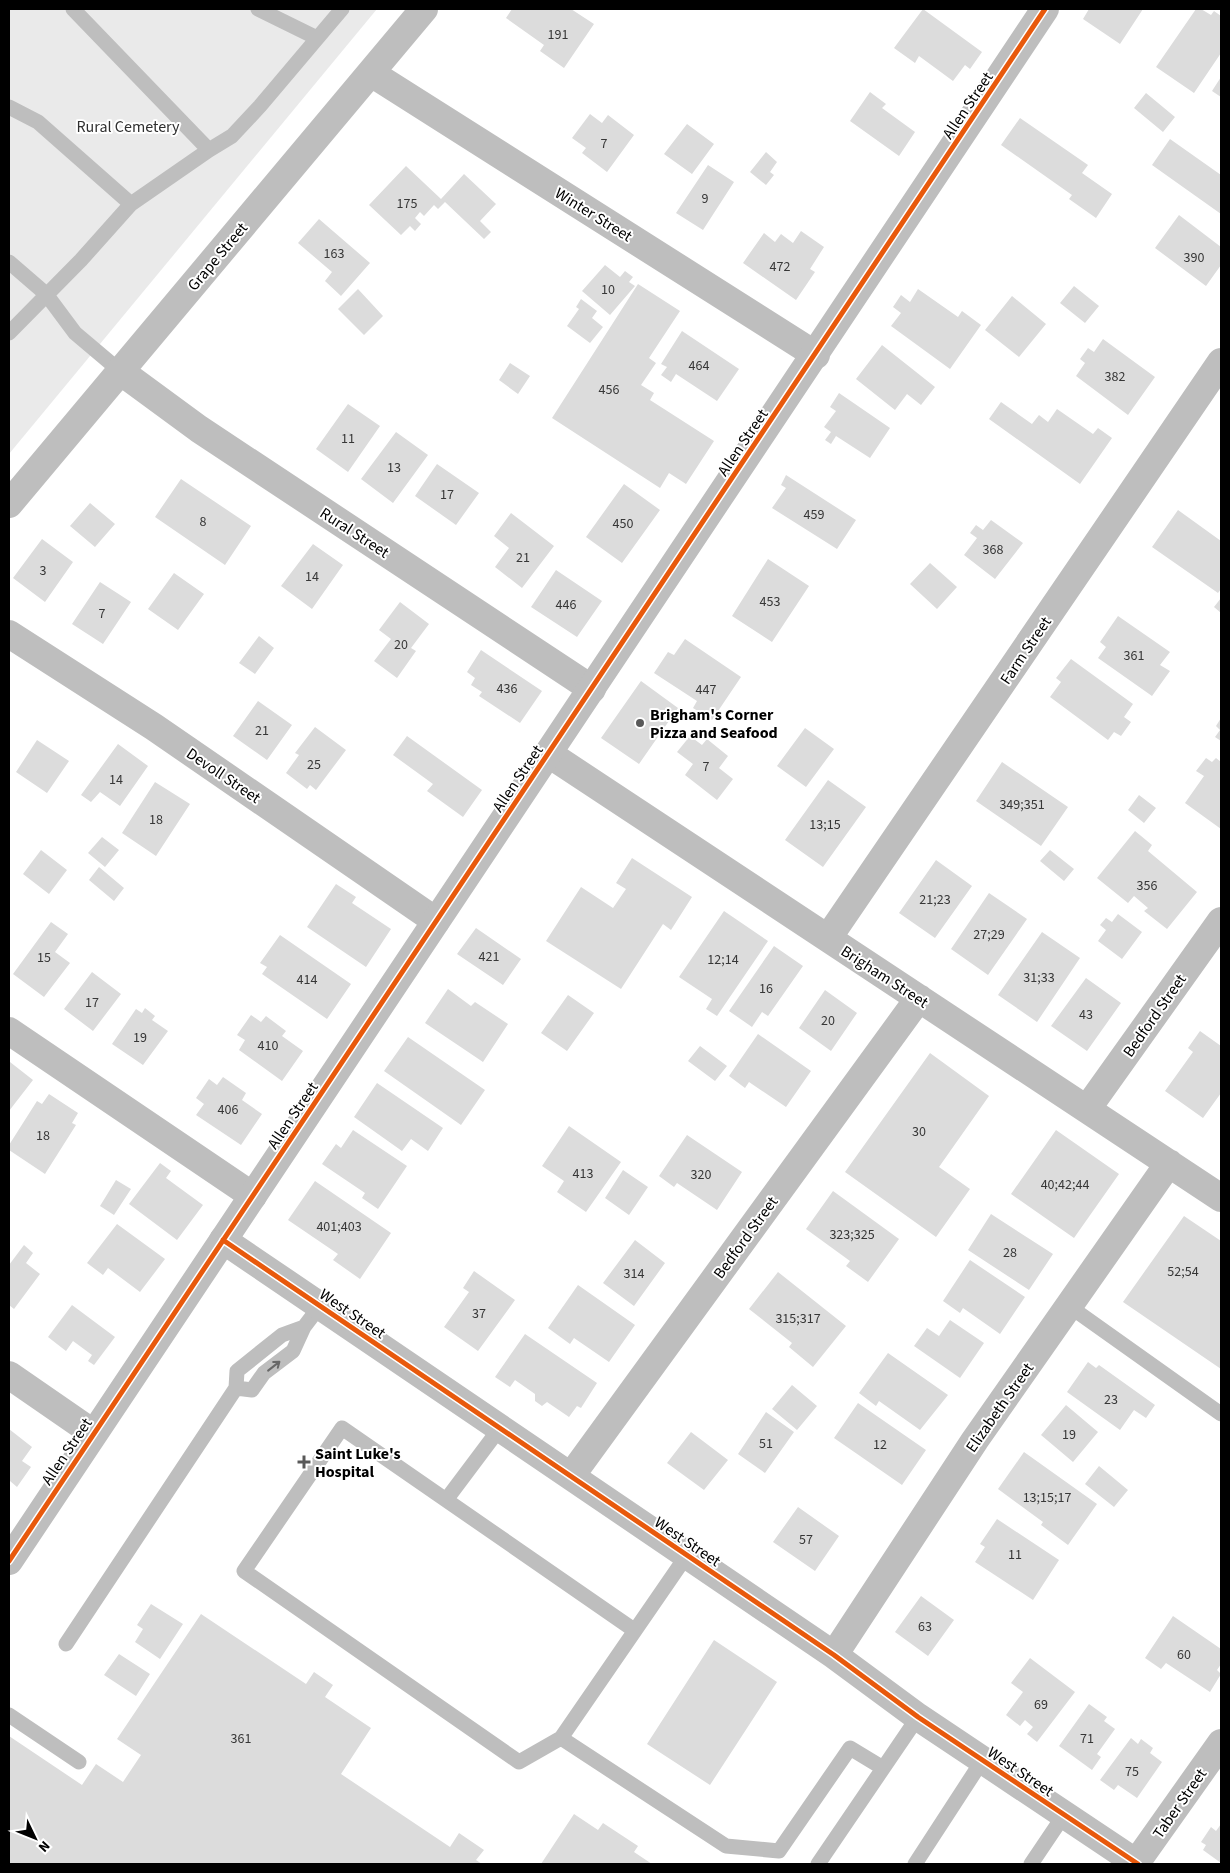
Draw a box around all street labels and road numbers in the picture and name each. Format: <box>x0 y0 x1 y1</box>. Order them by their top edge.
street label: Allen Street <box>937 67 999 144</box>
street label: Winter Street <box>551 182 637 248</box>
street label: Grape Street <box>183 217 253 296</box>
street label: Allen Street <box>712 404 774 481</box>
street label: Rural Street <box>316 502 394 564</box>
street label: Farm Street <box>995 612 1057 689</box>
street label: Allen Street <box>487 740 549 817</box>
street label: Devoll Street <box>182 743 265 809</box>
street label: Brigham Street <box>836 940 933 1014</box>
street label: Bedford Street <box>1118 969 1192 1062</box>
street label: Allen Street <box>262 1077 324 1154</box>
street label: Bedford Street <box>708 1191 784 1283</box>
street label: West Street <box>315 1284 390 1344</box>
street label: Elizabeth Street <box>961 1358 1039 1457</box>
street label: Allen Street <box>36 1413 98 1490</box>
street label: West Street <box>650 1512 725 1572</box>
street label: West Street <box>983 1742 1058 1802</box>
street label: Taber Street <box>1148 1764 1212 1843</box>

